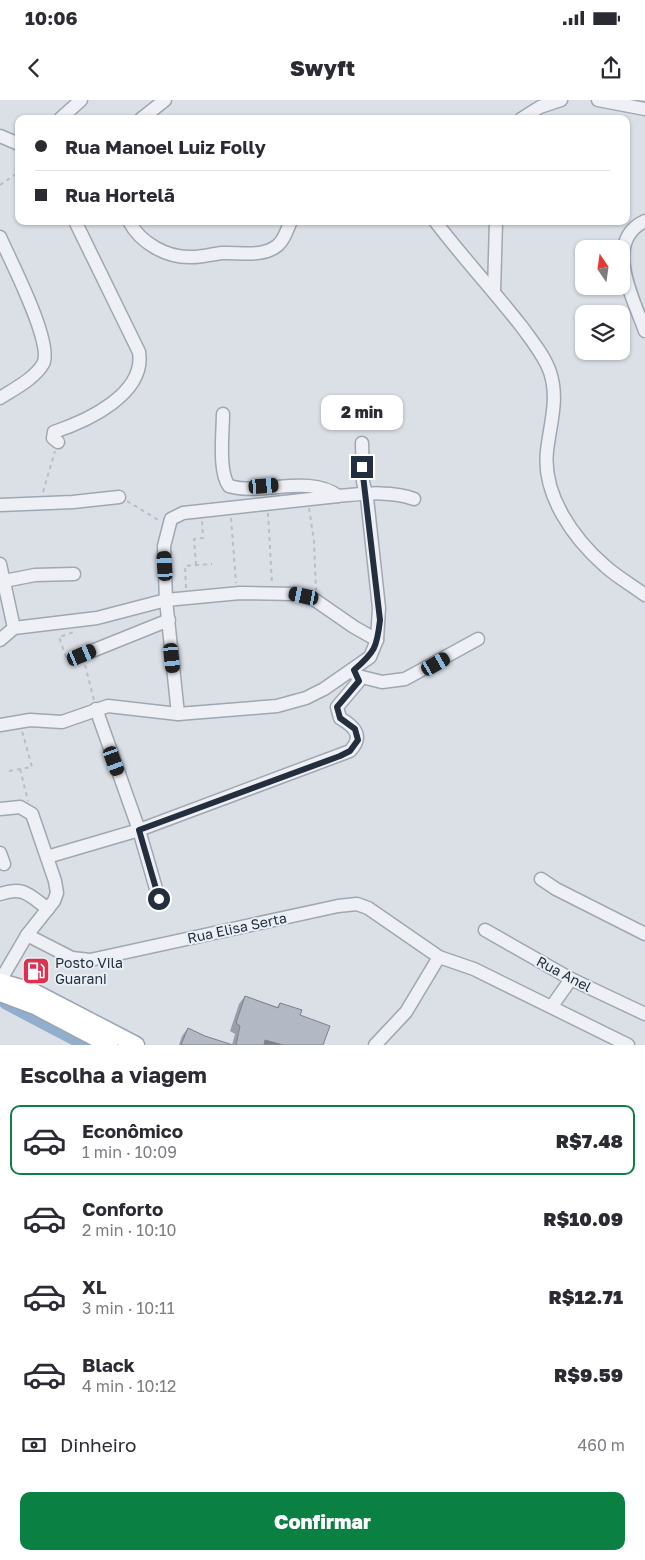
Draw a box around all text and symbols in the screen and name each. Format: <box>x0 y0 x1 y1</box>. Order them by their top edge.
text: 10:06 <box>25 6 78 29</box>
icon: back <box>20 54 48 82</box>
text: Swyft <box>290 54 355 81</box>
icon: share <box>597 54 625 82</box>
text: Rua Manoel Luiz Folly <box>65 135 266 158</box>
text: Rua Hortelã <box>65 183 175 206</box>
north arrow <box>575 240 630 295</box>
map controls <box>575 240 630 360</box>
button: layers <box>575 305 630 360</box>
callout: 2 min <box>321 394 403 430</box>
text: 2 min <box>341 402 383 422</box>
route end <box>351 456 373 478</box>
car <box>248 477 279 495</box>
car <box>156 551 173 581</box>
car <box>287 586 320 606</box>
car <box>65 642 98 668</box>
car <box>162 642 181 674</box>
car <box>419 650 452 678</box>
car <box>101 744 126 778</box>
route start <box>148 888 170 910</box>
street label: Rua Elisa Serta <box>186 909 288 946</box>
street label: Rua Anel <box>534 952 595 995</box>
place label: Posto Vila Guarani <box>55 954 123 987</box>
fuel station icon: Posto Vila Guarani <box>21 956 51 986</box>
text: Escolha a viagem <box>20 1061 207 1088</box>
icon: car <box>22 1118 67 1163</box>
text: Econômico <box>82 1119 183 1142</box>
text: R$7.48 <box>556 1129 623 1152</box>
text: 1 min · 10:09 <box>82 1142 177 1162</box>
icon: car <box>22 1196 67 1241</box>
text: Conforto <box>82 1197 163 1220</box>
text: R$10.09 <box>543 1207 623 1230</box>
text: 2 min · 10:10 <box>82 1220 177 1240</box>
icon: car <box>22 1274 67 1319</box>
text: XL <box>82 1275 107 1298</box>
text: R$12.71 <box>548 1285 623 1308</box>
text: 3 min · 10:11 <box>82 1298 174 1318</box>
icon: car <box>22 1352 67 1397</box>
text: Black <box>82 1353 135 1376</box>
text: R$9.59 <box>554 1363 623 1386</box>
text: 4 min · 10:12 <box>82 1376 176 1396</box>
icon: cash <box>20 1431 48 1459</box>
text: Dinheiro <box>60 1433 137 1456</box>
text: 460 m <box>577 1435 625 1455</box>
button: Confirmar <box>20 1492 625 1550</box>

